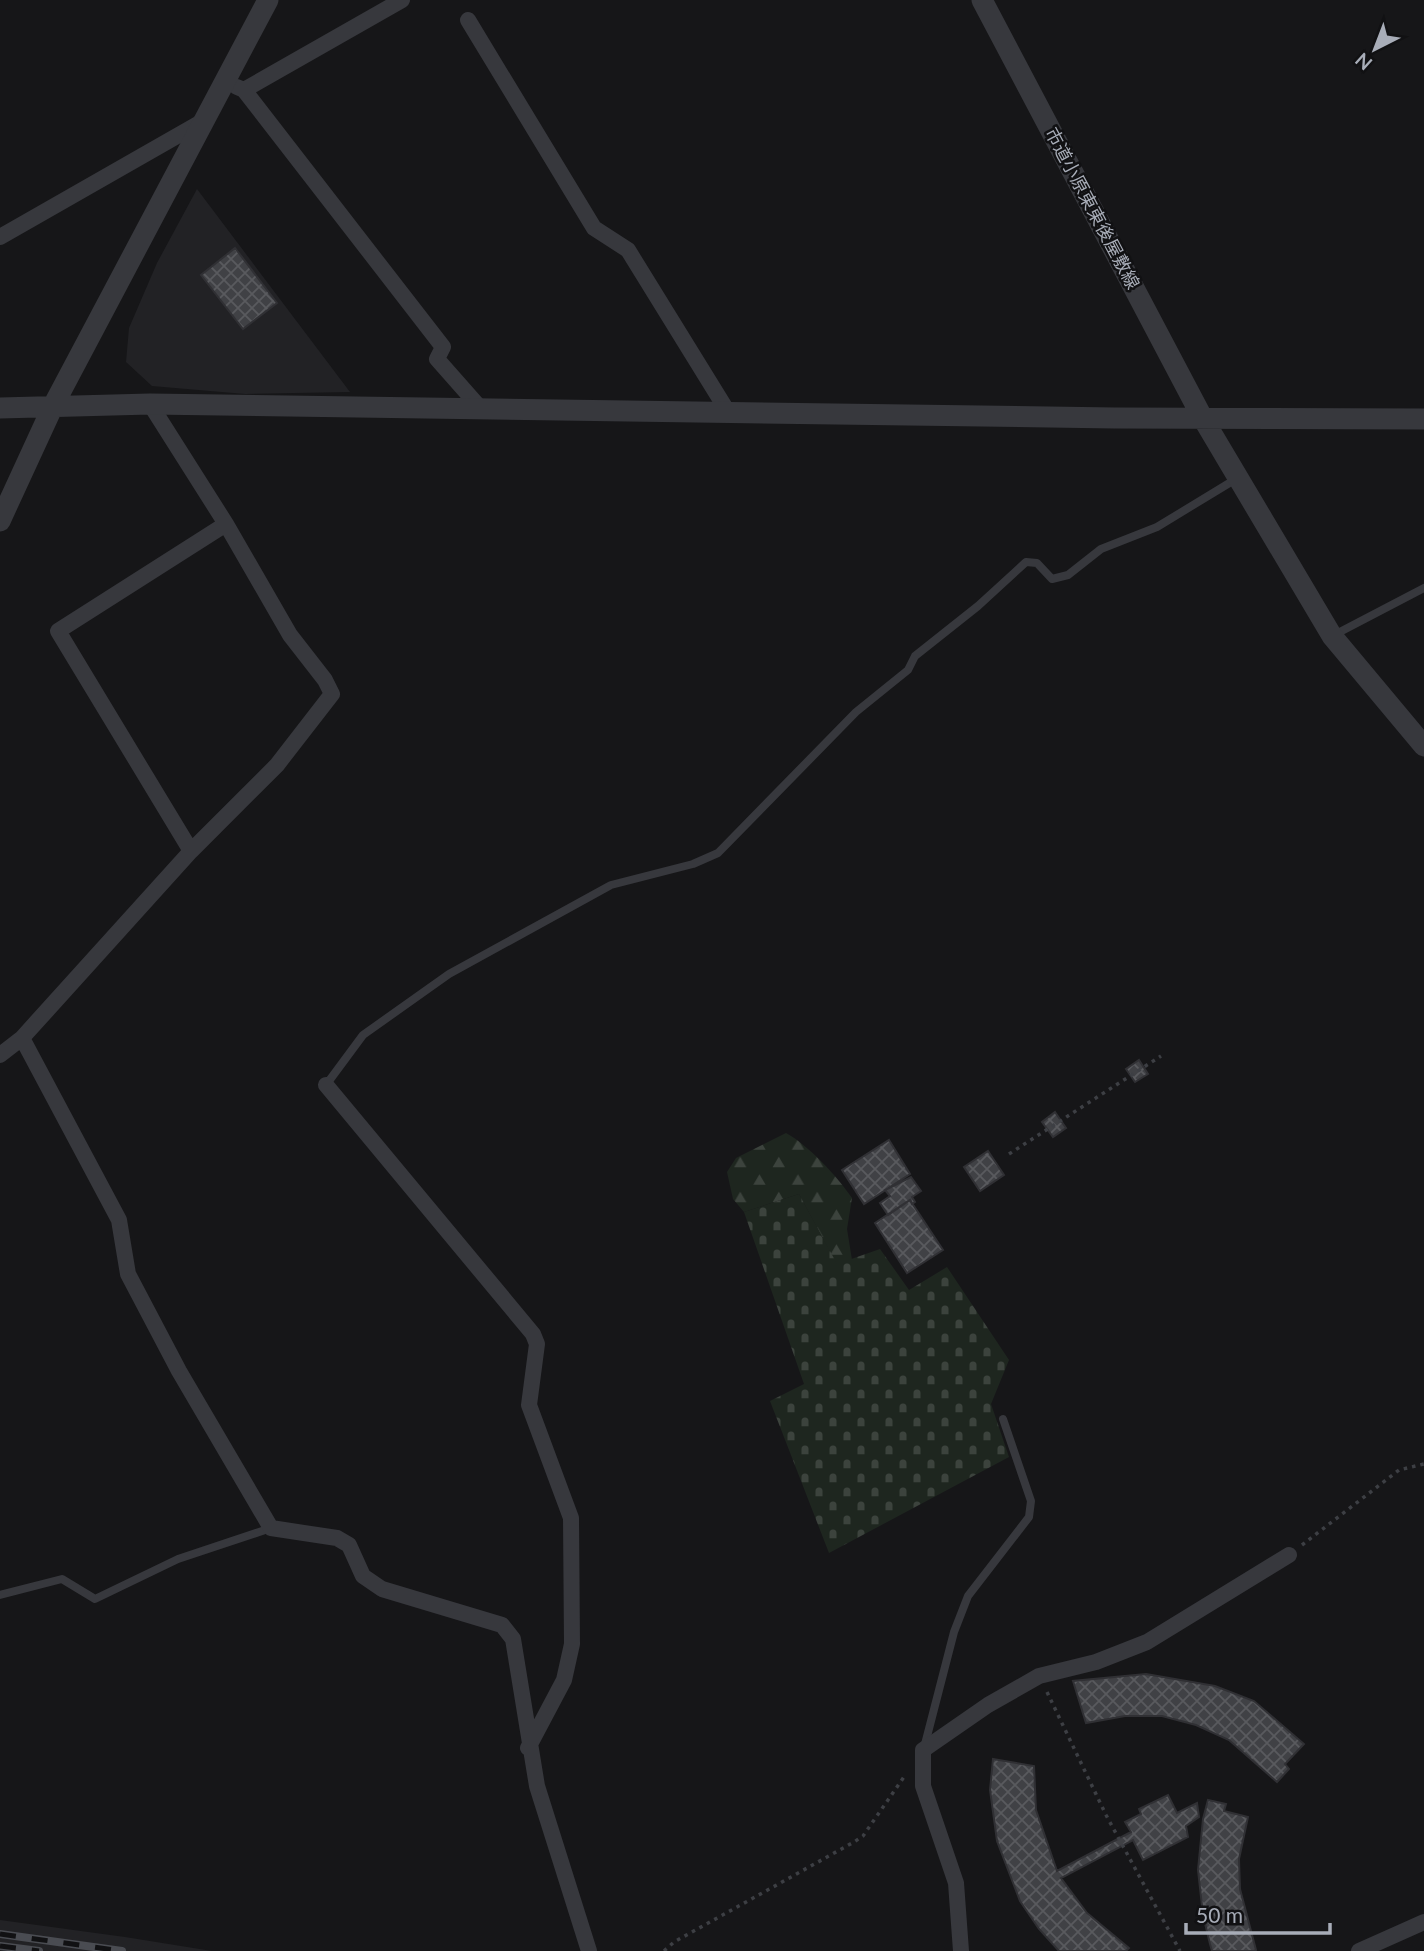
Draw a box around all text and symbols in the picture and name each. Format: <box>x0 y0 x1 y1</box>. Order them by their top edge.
north arrow <box>1340 14 1410 84</box>
text: N <box>1350 49 1376 75</box>
street label: 市道小原東東後屋敷線 <box>1041 123 1145 293</box>
scale bar <box>1186 1892 1330 1936</box>
text: 50 m <box>1196 1902 1243 1927</box>

